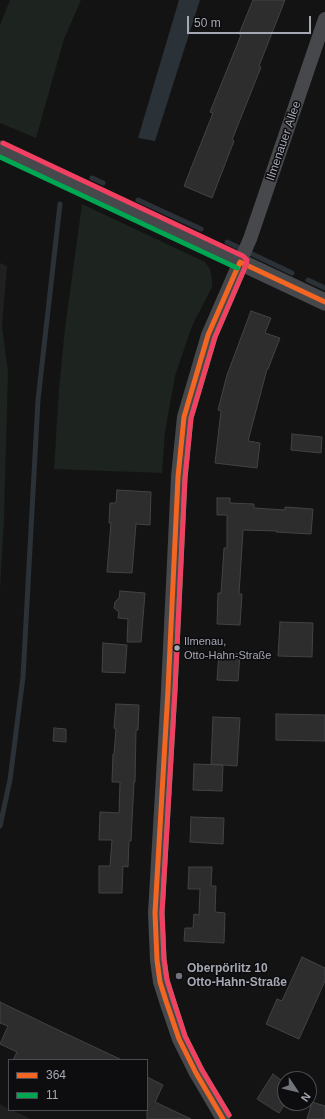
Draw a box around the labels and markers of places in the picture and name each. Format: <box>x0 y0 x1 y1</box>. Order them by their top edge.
place label: Ilmenau, Otto-Hahn-Straße <box>184 635 271 661</box>
marker: Ilmenau, Otto-Hahn-Straße <box>172 643 182 653</box>
place label: Oberpörlitz 10 Otto-Hahn-Straße <box>187 962 287 990</box>
marker: Oberpörlitz 10 Otto-Hahn-Straße <box>174 971 184 981</box>

